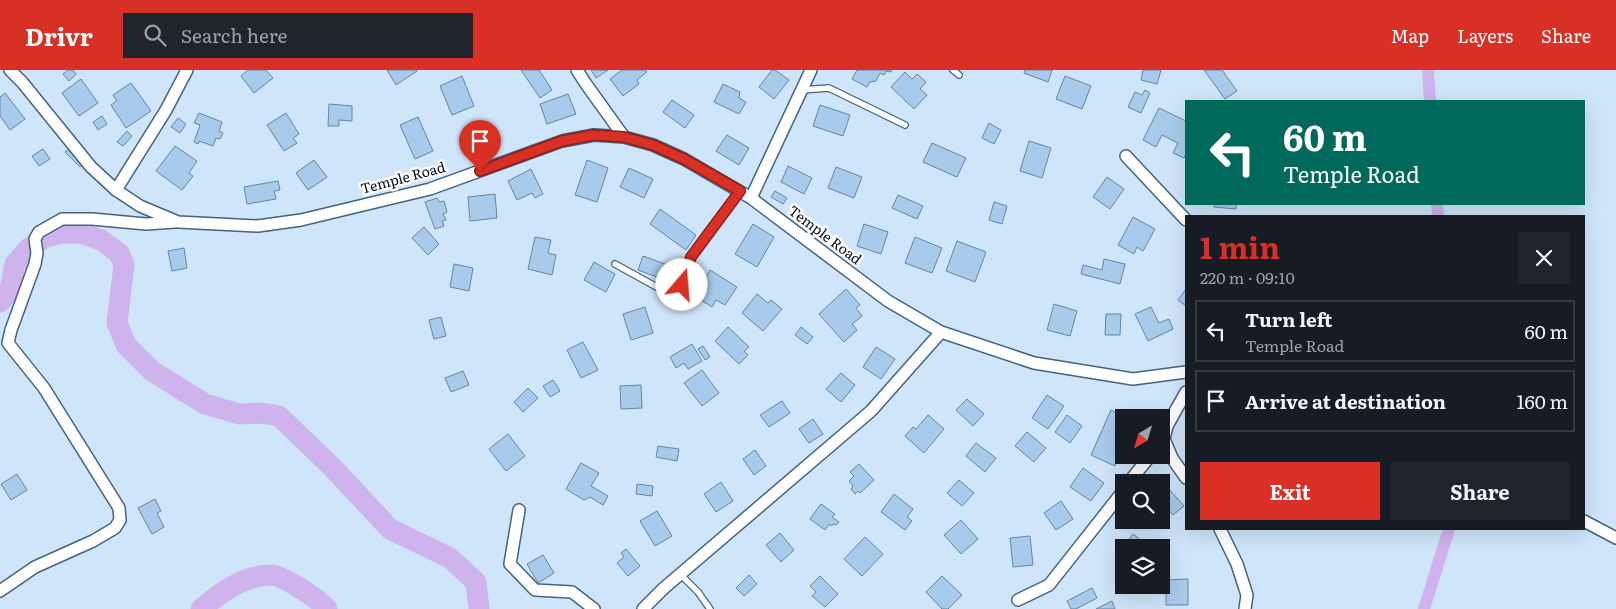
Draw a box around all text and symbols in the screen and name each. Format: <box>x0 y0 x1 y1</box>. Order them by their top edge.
search box <box>123 13 473 58</box>
text: Drivr <box>25 18 93 53</box>
icon: search <box>141 21 169 49</box>
text: Search here <box>181 21 287 49</box>
text: Map <box>1391 22 1429 49</box>
text: Layers <box>1457 22 1513 49</box>
text: Share <box>1541 22 1591 49</box>
text: 60 m <box>1283 110 1367 162</box>
pin <box>459 120 501 171</box>
icon: left <box>1200 120 1265 185</box>
icon: arrive <box>466 127 494 155</box>
street label: Temple Road <box>358 156 448 198</box>
text: Temple Road <box>1283 157 1420 190</box>
street label: Temple Road <box>785 200 867 269</box>
text: 1 min <box>1200 224 1280 268</box>
button: close <box>1518 232 1570 284</box>
position arrow <box>655 258 707 310</box>
text: 220 m · 09:10 <box>1200 265 1295 289</box>
text: Turn left <box>1245 305 1332 333</box>
icon: left <box>1202 317 1230 345</box>
text: 60 m <box>1525 317 1568 345</box>
text: Temple Road <box>1245 333 1344 357</box>
icon: arrive <box>1202 387 1230 415</box>
text: Arrive at destination <box>1245 387 1446 415</box>
text: 160 m <box>1517 387 1568 415</box>
north arrow <box>1115 409 1170 464</box>
map controls <box>1115 409 1170 594</box>
button: Exit <box>1200 462 1380 520</box>
button: Share <box>1390 462 1570 520</box>
button: search <box>1115 474 1170 529</box>
button: layers <box>1115 539 1170 594</box>

